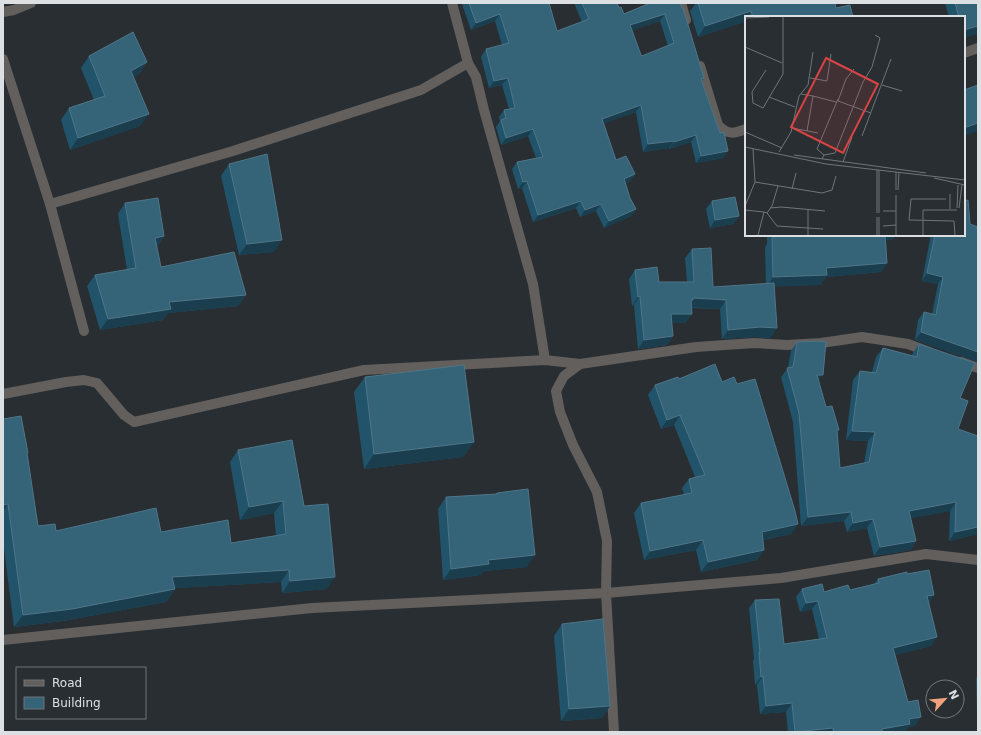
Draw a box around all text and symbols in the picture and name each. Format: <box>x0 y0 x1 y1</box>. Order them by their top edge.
inset map <box>745 16 965 236</box>
legend <box>16 667 146 719</box>
text: Road <box>52 676 82 690</box>
north arrow <box>925 679 965 719</box>
text: N <box>946 688 961 702</box>
text: Building <box>52 696 101 710</box>

